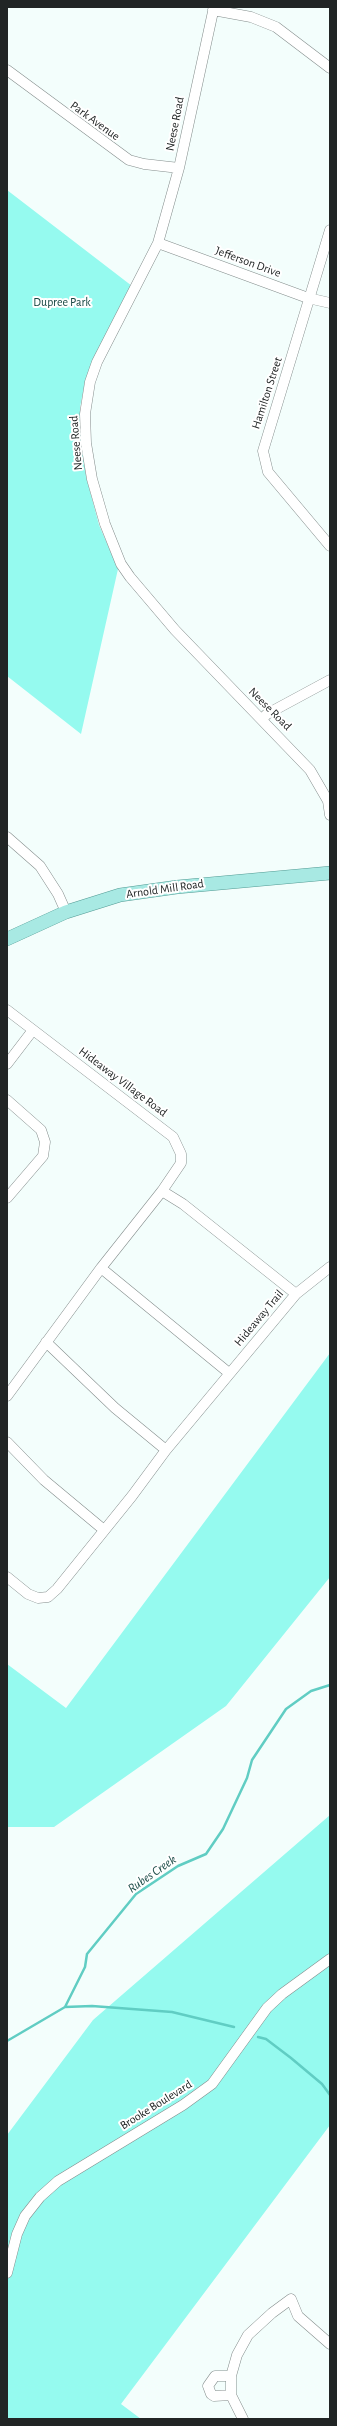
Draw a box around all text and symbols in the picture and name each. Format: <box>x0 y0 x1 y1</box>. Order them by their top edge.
street label: Neese Road <box>163 96 187 152</box>
street label: Park Avenue <box>67 98 123 144</box>
street label: Jefferson Drive <box>213 243 283 281</box>
park label: Dupree Park <box>33 295 91 309</box>
street label: Hamilton Street <box>249 355 285 431</box>
street label: Neese Road <box>66 415 86 471</box>
street label: Neese Road <box>246 685 294 733</box>
street label: Arnold Mill Road <box>125 876 205 902</box>
street label: Hideaway Village Road <box>76 1044 170 1120</box>
street label: Hideaway Trail <box>231 1287 287 1349</box>
water label: Rubes Creek <box>125 1852 179 1896</box>
street label: Brooke Boulevard <box>117 2077 195 2133</box>

